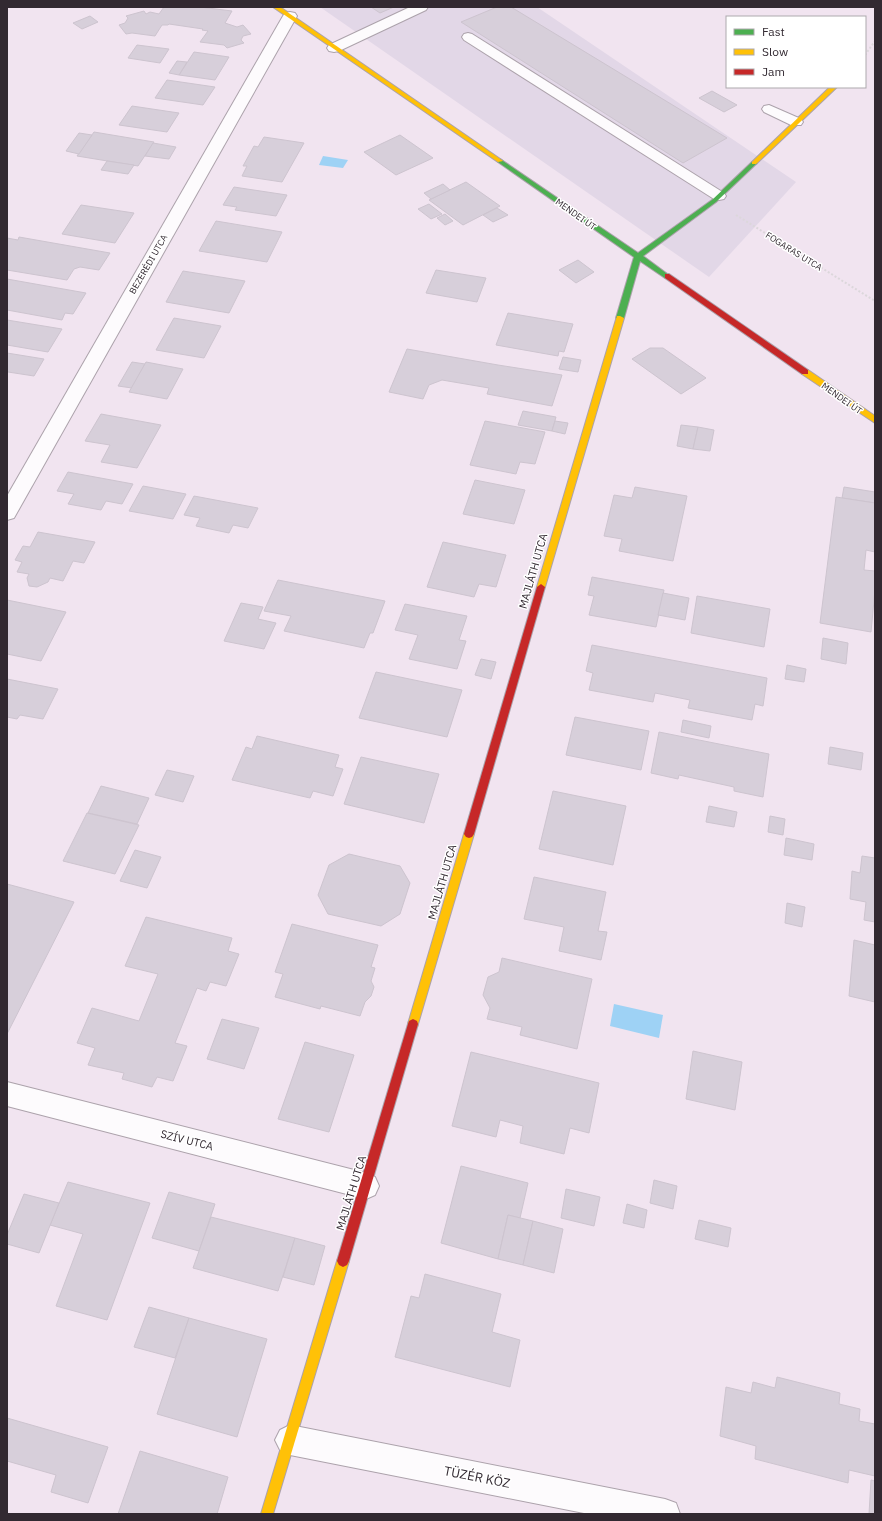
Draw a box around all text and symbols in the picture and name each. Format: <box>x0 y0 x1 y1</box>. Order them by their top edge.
legend <box>726 16 866 88</box>
text: Fast <box>762 24 785 39</box>
text: Slow <box>762 44 788 59</box>
text: Jam <box>762 64 785 79</box>
street label: MENDEI ÚT <box>554 195 599 232</box>
street label: FOGARAS UTCA <box>764 229 824 273</box>
street label: BEZERÉDI UTCA <box>126 232 170 296</box>
street label: MENDEI ÚT <box>820 379 865 416</box>
street label: MAJLÁTH UTCA <box>516 532 550 610</box>
street label: MAJLÁTH UTCA <box>425 843 459 921</box>
street label: SZÍV UTCA <box>159 1127 215 1153</box>
street label: MAJLÁTH UTCA <box>333 1154 369 1232</box>
street label: TÜZÉR KÖZ <box>442 1462 512 1492</box>

